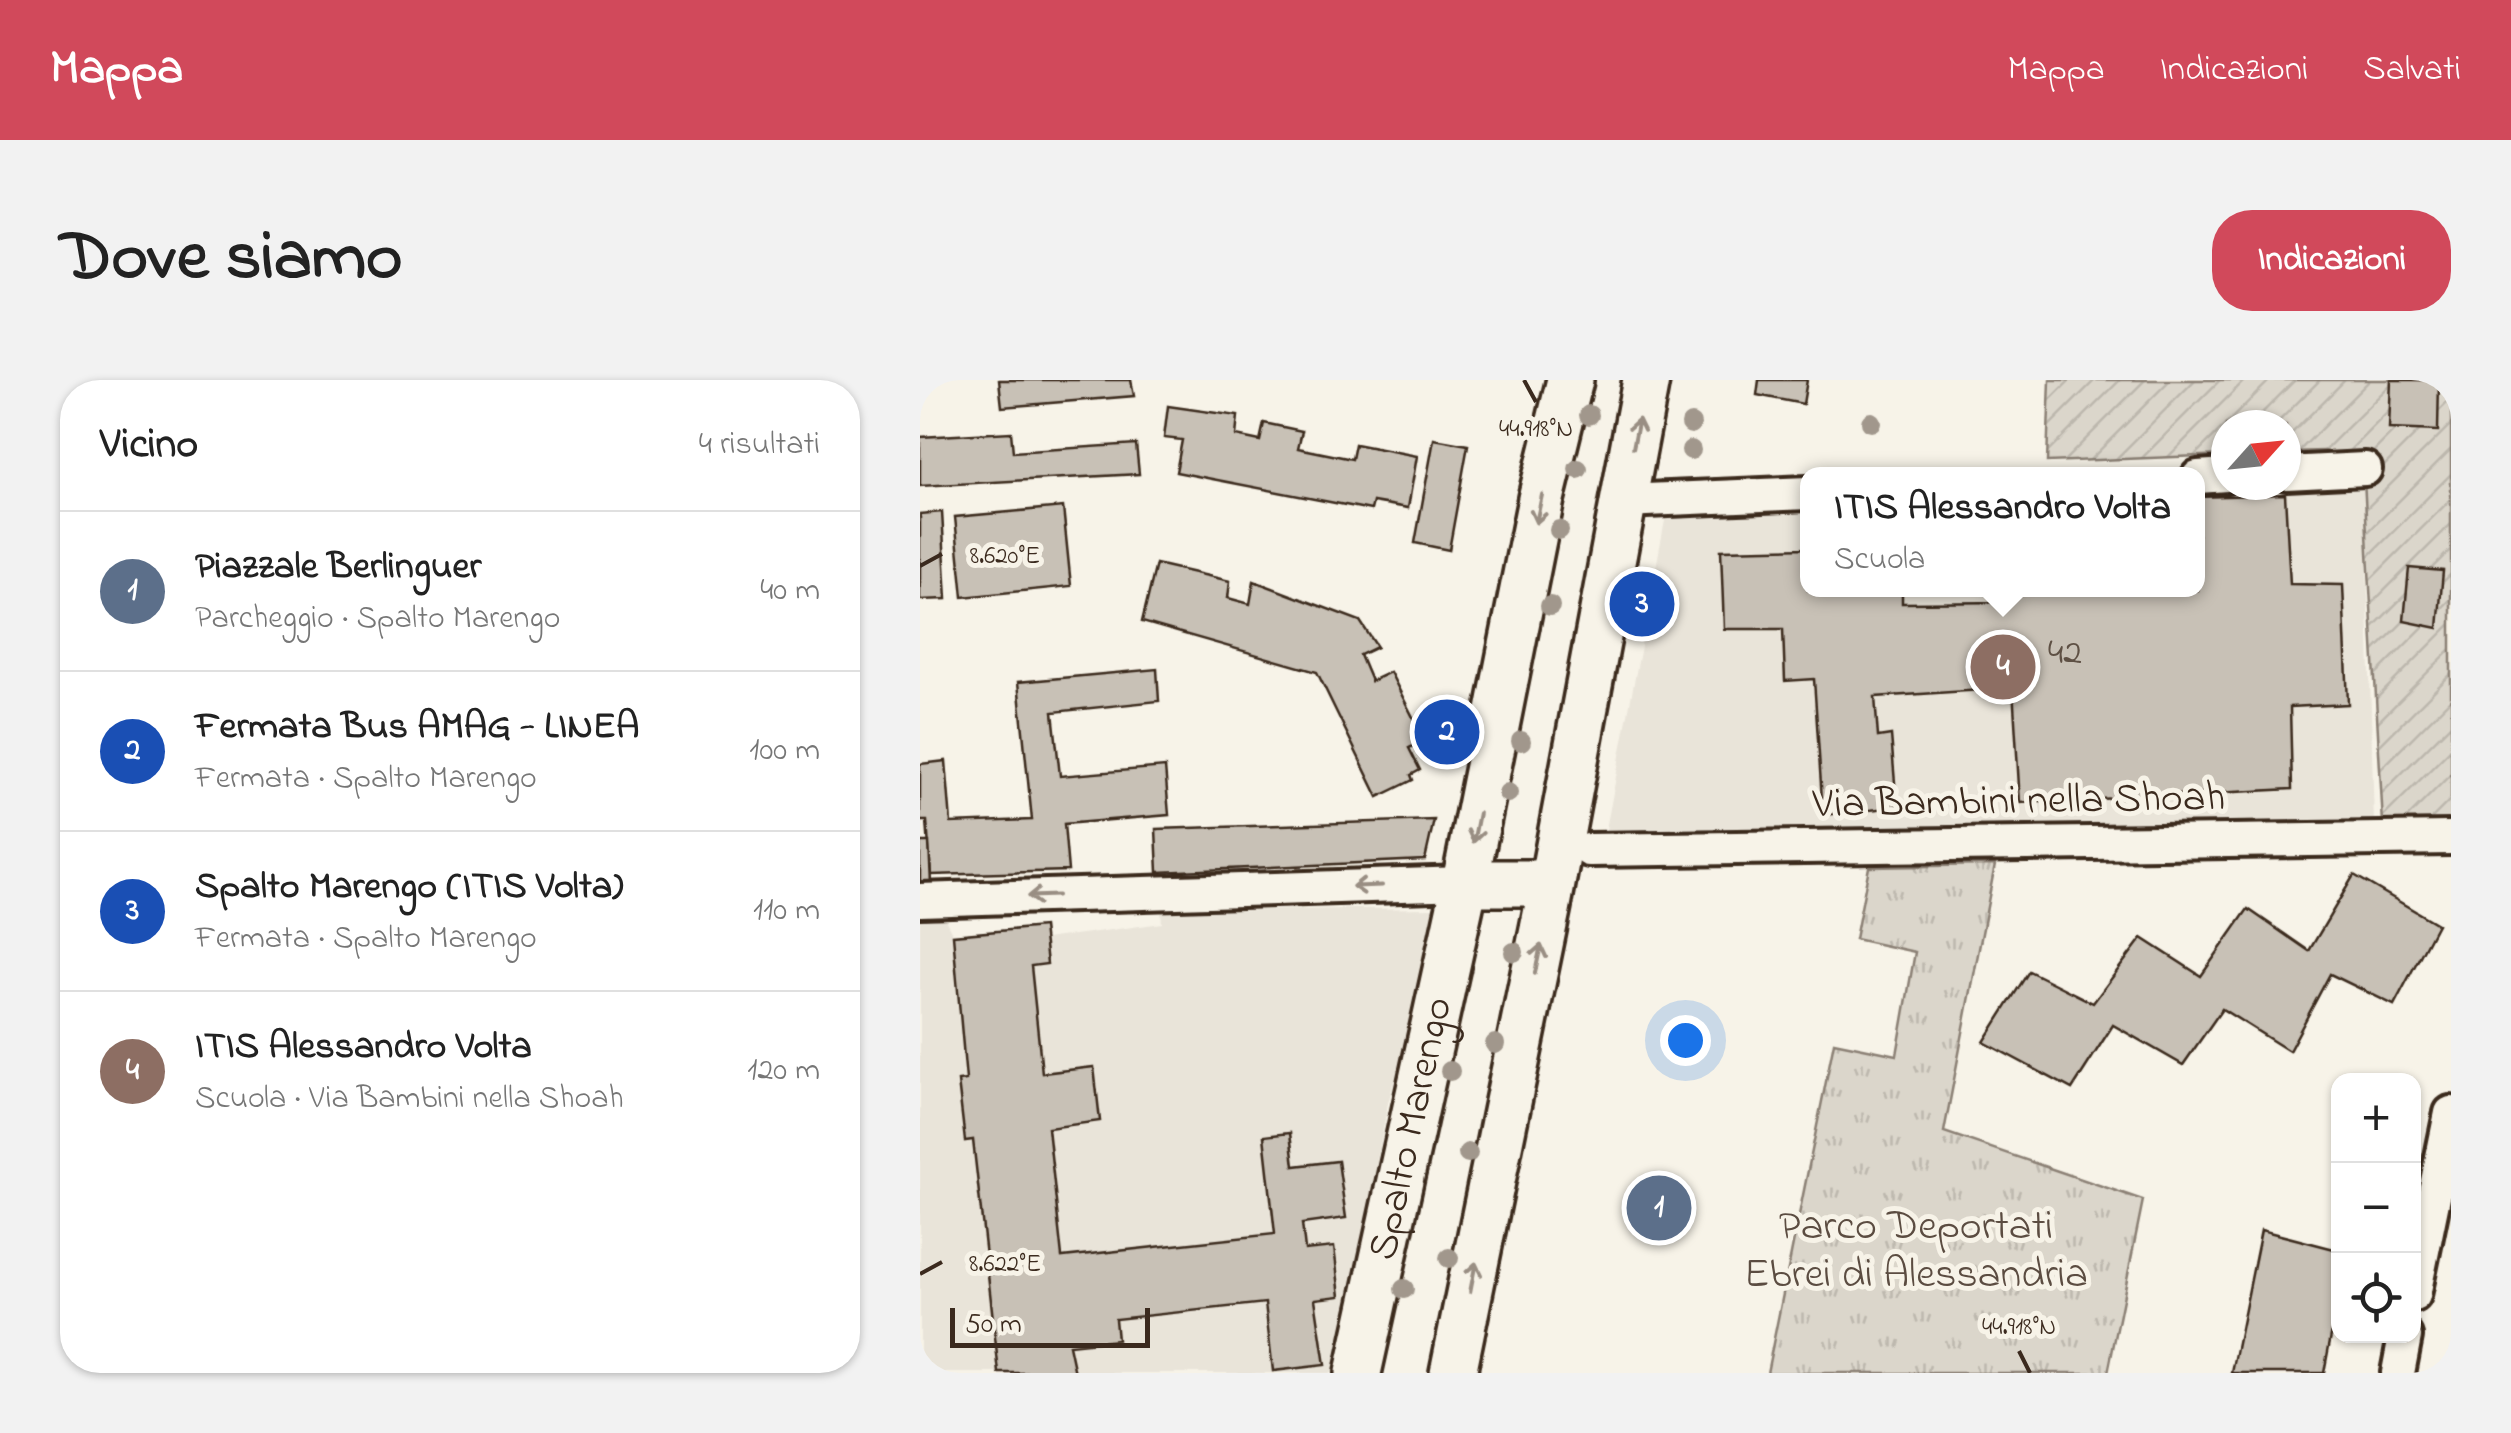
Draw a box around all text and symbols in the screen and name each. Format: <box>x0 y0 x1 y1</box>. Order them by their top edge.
text: Mappa <box>50 35 183 105</box>
text: Mappa <box>2008 45 2105 96</box>
text: Indicazioni <box>2160 45 2308 96</box>
text: Salvati <box>2363 45 2461 96</box>
text: Dove siamo <box>60 209 403 311</box>
button: Indicazioni <box>2212 210 2451 311</box>
north arrow <box>2211 410 2301 500</box>
text: 44.918°N <box>1499 412 1573 448</box>
text: Vicino <box>100 415 198 476</box>
one-way arrow <box>1627 418 1646 450</box>
text: 4 risultati <box>699 422 820 469</box>
popup <box>1800 467 2205 597</box>
text: ITIS Alessandro Volta <box>1834 481 2171 537</box>
one-way arrow <box>1529 492 1548 524</box>
text: Scuola <box>1834 537 1925 584</box>
text: 8.620°E <box>970 539 1040 575</box>
text: Piazzale Berlinguer <box>195 540 481 596</box>
pin: 3 <box>1610 566 1674 642</box>
text: 1 <box>127 568 138 615</box>
text: 40 m <box>760 568 820 615</box>
text: Parcheggio · Spalto Marengo <box>195 596 560 643</box>
house number: 42 <box>2048 626 2082 682</box>
pin: 4 <box>1970 630 2036 704</box>
pin: 2 <box>1414 694 1480 770</box>
text: Fermata Bus AMAG - LINEA <box>195 700 639 756</box>
text: 2 <box>125 728 140 775</box>
text: 100 m <box>749 728 820 775</box>
text: Fermata · Spalto Marengo <box>195 756 537 803</box>
street label: Via Bambini nella Shoah <box>1811 768 2226 836</box>
one-way arrow <box>1466 811 1485 844</box>
text: Spalto Marengo (ITIS Volta) <box>195 860 623 916</box>
one-way arrow <box>1352 876 1384 895</box>
one-way arrow <box>1027 887 1059 906</box>
text: 3 <box>126 888 139 935</box>
text: 110 m <box>753 888 820 935</box>
text: Fermata · Spalto Marengo <box>195 916 537 963</box>
one-way arrow <box>1529 944 1548 976</box>
street label: Spalto Marengo <box>1353 992 1470 1266</box>
your location <box>1660 1015 1711 1066</box>
text: ITIS Alessandro Volta <box>195 1020 532 1076</box>
text: 4 <box>126 1048 139 1095</box>
text: 120 m <box>747 1048 820 1095</box>
map controls <box>2331 1073 2421 1343</box>
button: + <box>2331 1073 2421 1163</box>
text: Scuola · Via Bambini nella Shoah <box>195 1076 624 1123</box>
button: − <box>2331 1163 2421 1253</box>
pin: 1 <box>1626 1170 1692 1246</box>
park label: Parco Deportati Ebrei di Alessandria <box>1744 1197 2088 1306</box>
text: 8.622°E <box>969 1247 1041 1283</box>
button: locate <box>2331 1253 2421 1343</box>
one-way arrow <box>1464 1262 1483 1294</box>
scale bar <box>950 1303 1150 1348</box>
text: 50 m <box>965 1305 1022 1346</box>
text: 44.918°N <box>1982 1310 2056 1346</box>

